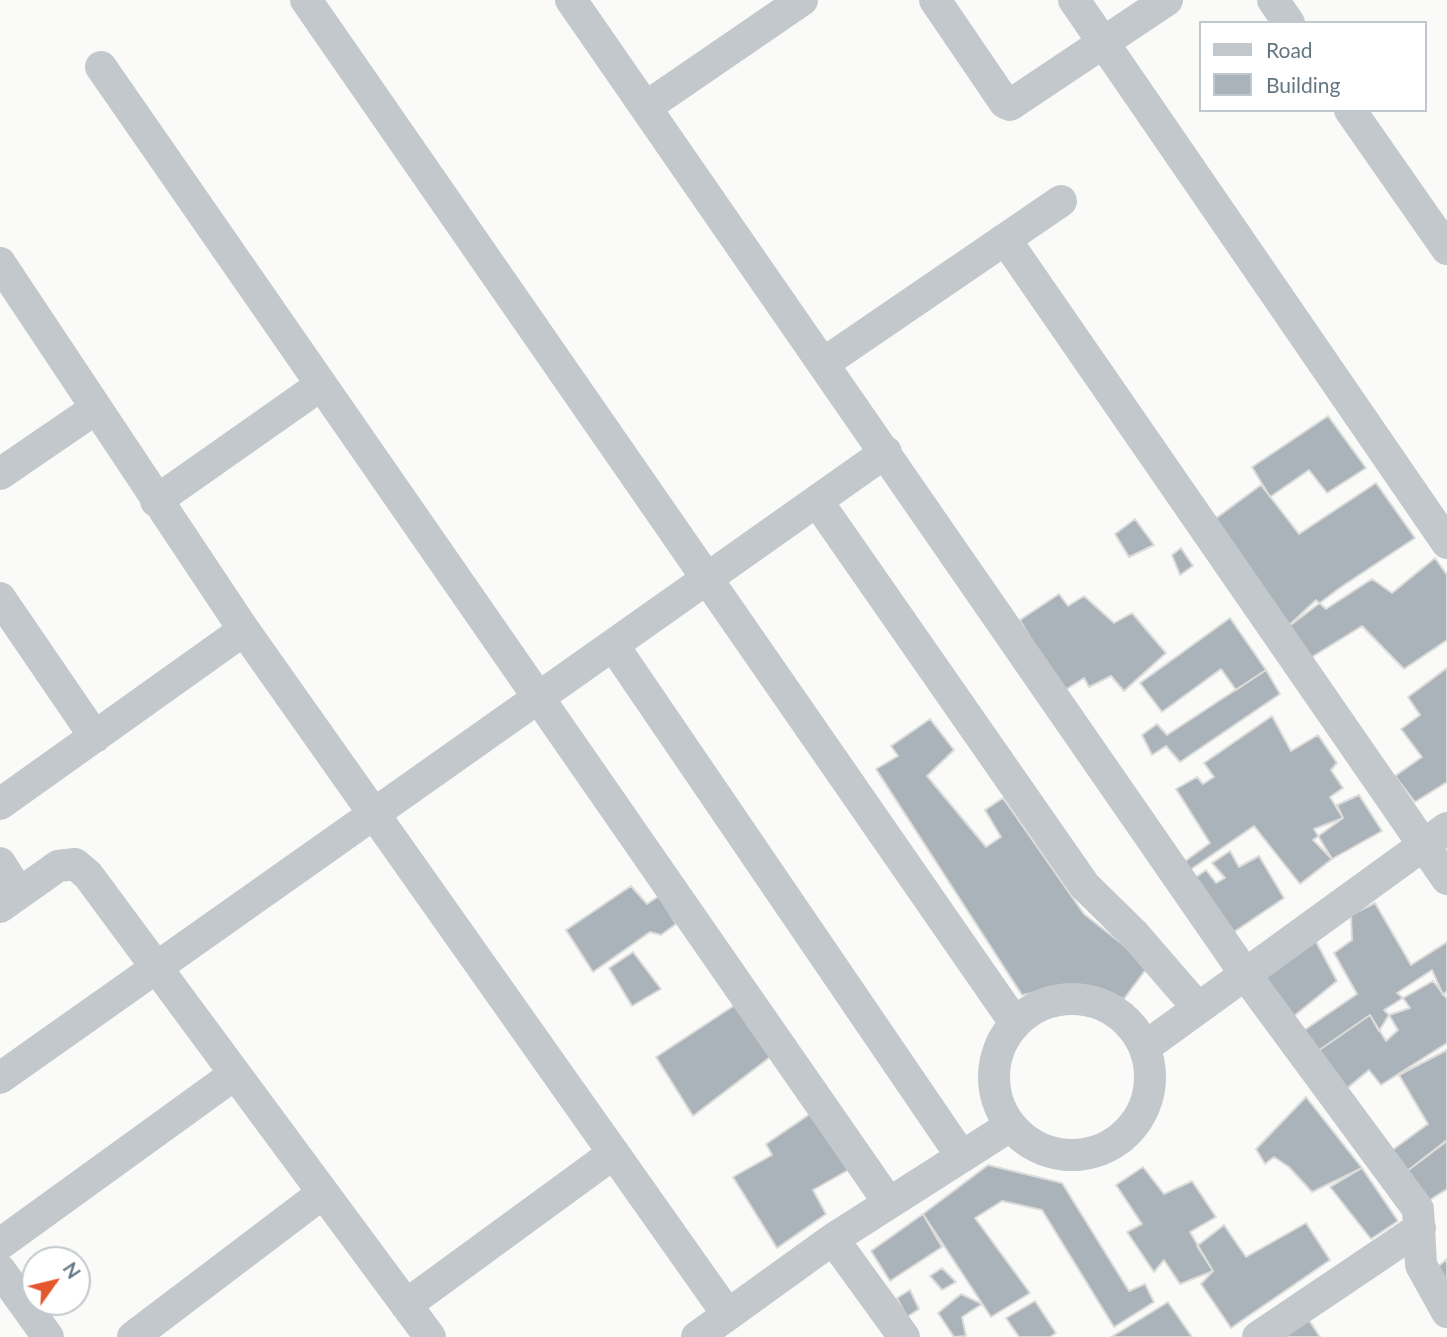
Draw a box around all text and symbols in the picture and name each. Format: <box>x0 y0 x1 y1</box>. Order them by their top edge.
legend <box>1198 21 1426 112</box>
text: Road <box>1266 37 1313 62</box>
text: Building <box>1266 72 1341 97</box>
north arrow <box>21 1246 91 1316</box>
text: N <box>59 1258 86 1283</box>

